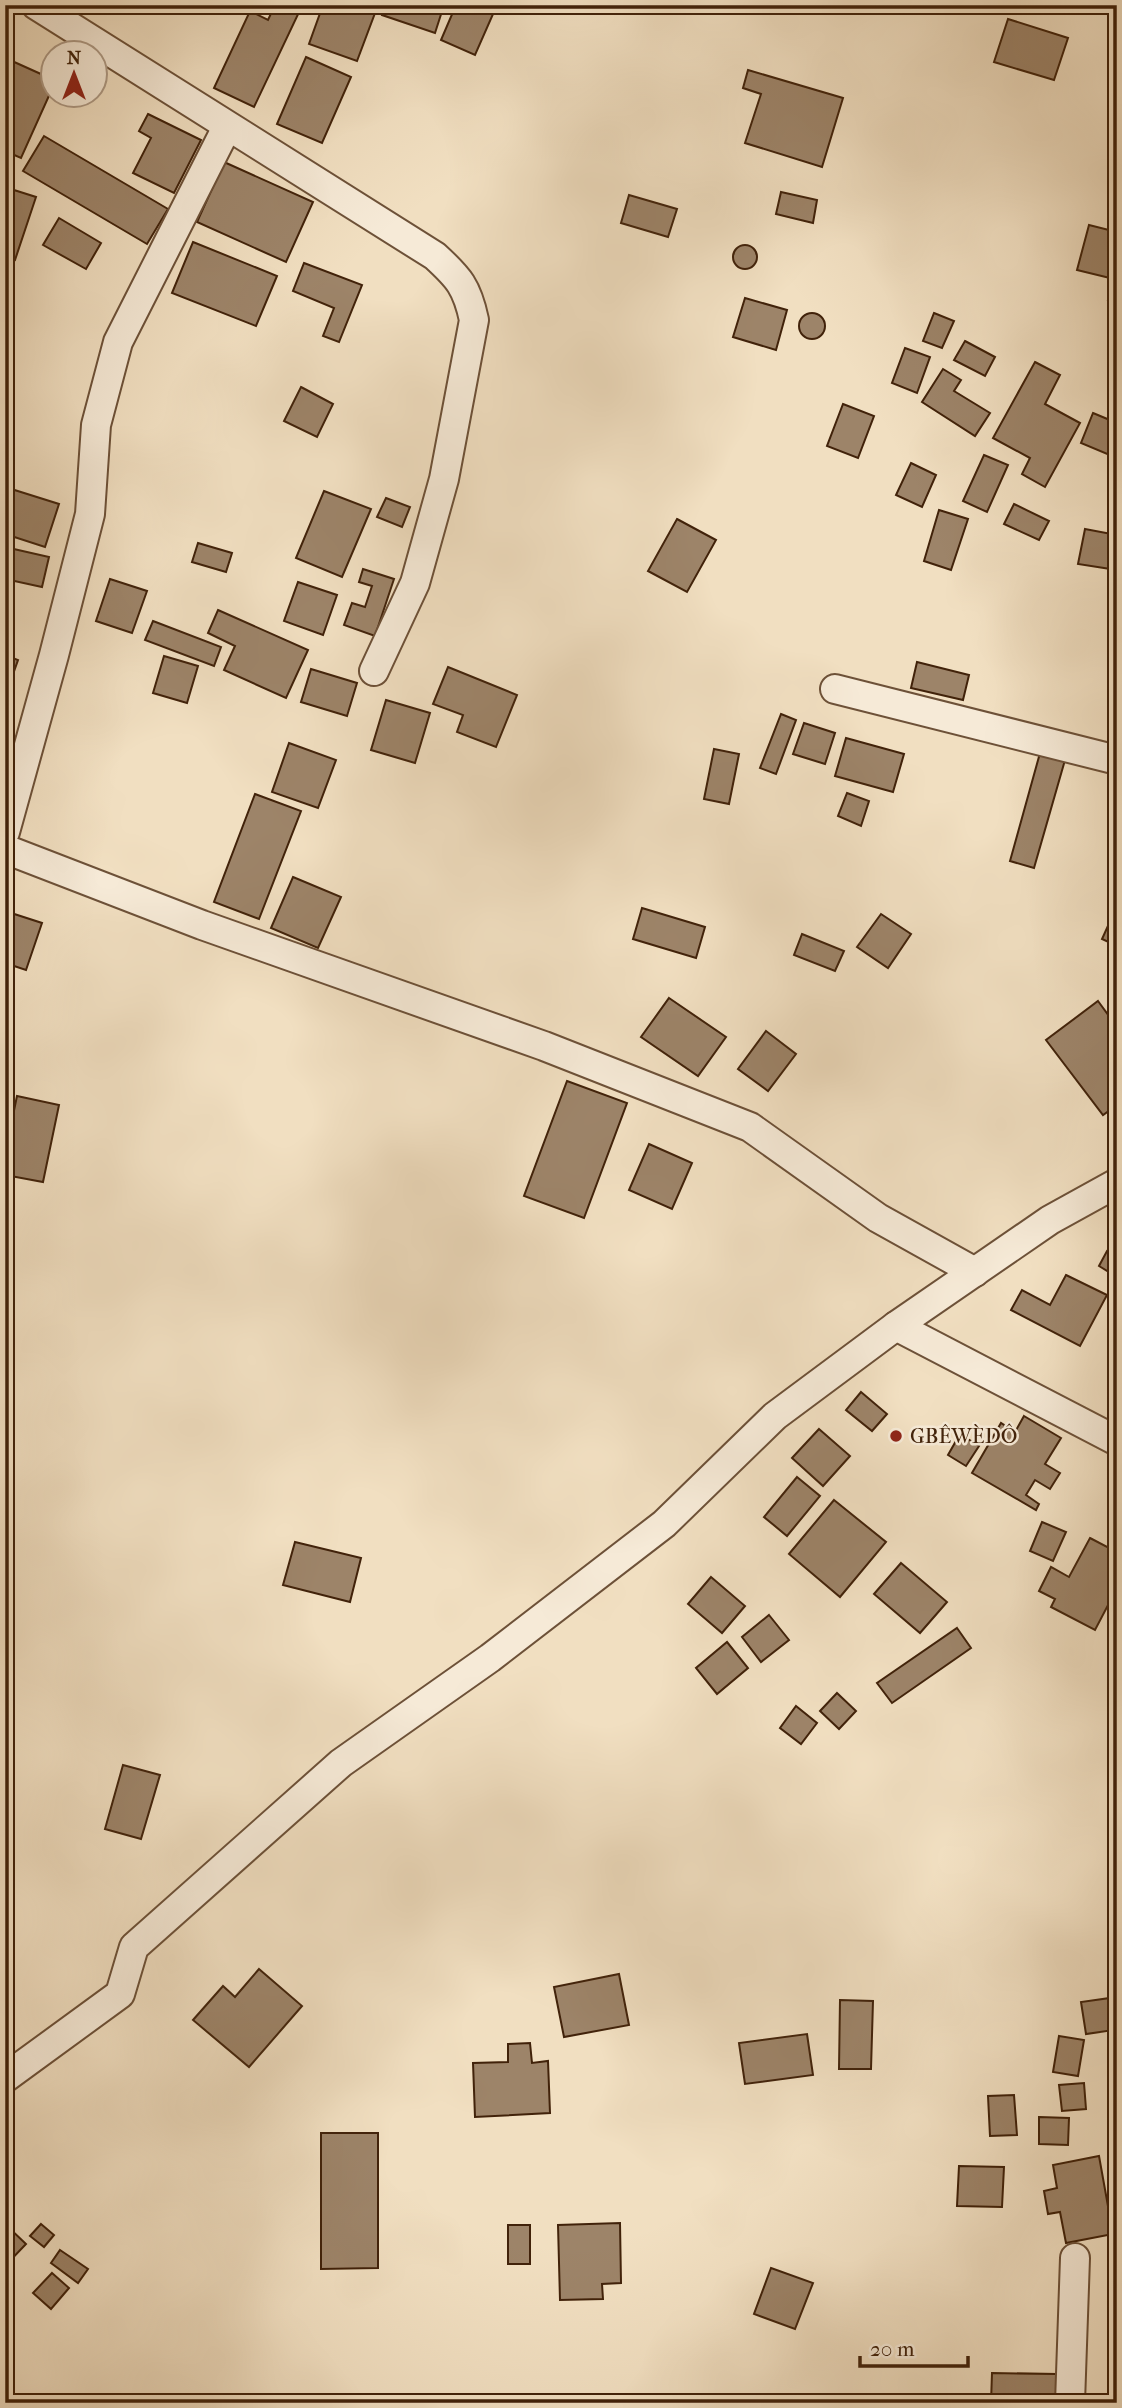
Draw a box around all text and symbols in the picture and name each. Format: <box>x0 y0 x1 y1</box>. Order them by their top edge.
north arrow <box>38 38 108 108</box>
text: N <box>67 47 82 69</box>
place label: GBÊWÈDÔ <box>910 1423 1017 1448</box>
marker: GBÊWÈDÔ <box>888 1428 904 1444</box>
scale bar <box>860 2324 968 2368</box>
text: 20 m <box>870 2337 915 2361</box>

